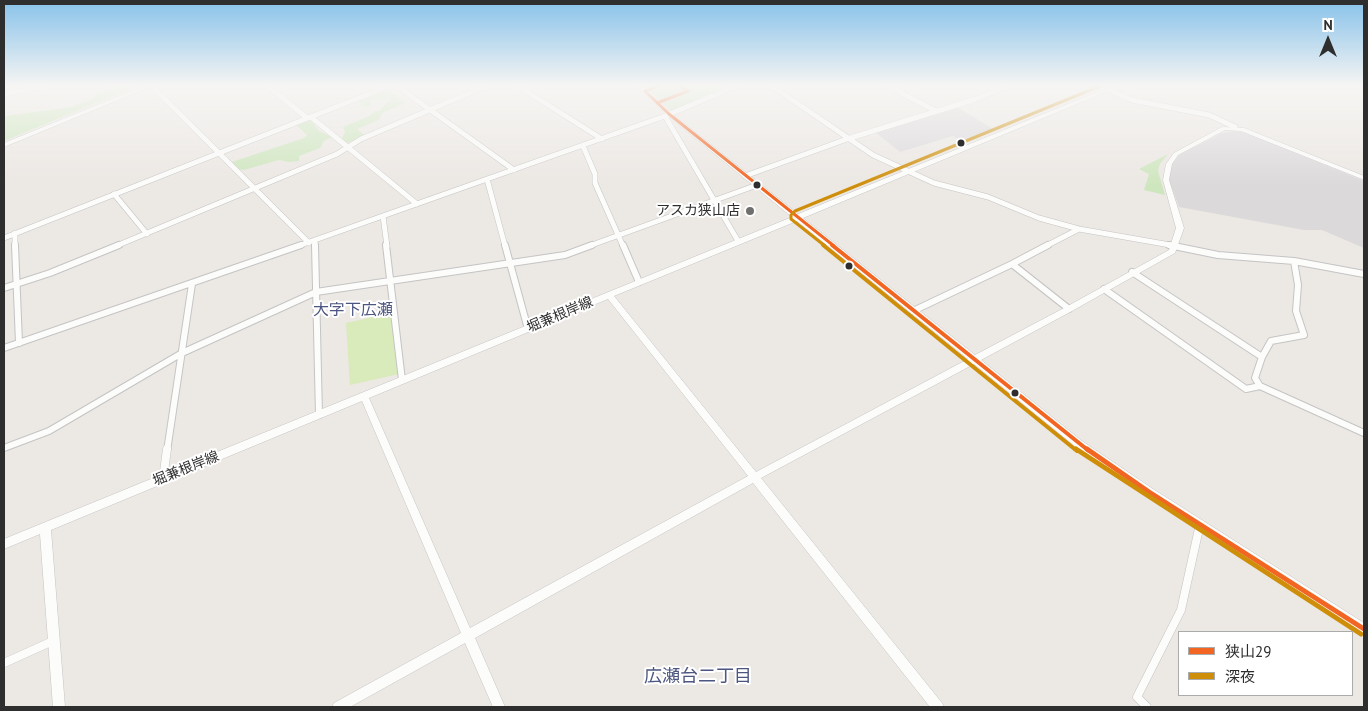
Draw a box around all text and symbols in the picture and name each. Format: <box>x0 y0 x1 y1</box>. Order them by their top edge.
north arrow <box>1303 15 1353 65</box>
text: N <box>1323 16 1333 34</box>
unlabelled marker <box>956 138 966 148</box>
unlabelled marker <box>752 180 762 190</box>
place label: アスカ狭山店 <box>656 203 740 219</box>
marker: アスカ狭山店 <box>744 205 756 217</box>
unlabelled marker <box>844 261 854 271</box>
street label: 堀兼根岸線 <box>525 294 595 336</box>
district label: 大字下広瀬 <box>313 300 393 320</box>
unlabelled marker <box>1010 388 1020 398</box>
street label: 堀兼根岸線 <box>150 448 222 490</box>
legend <box>1178 631 1353 696</box>
text: 狭山29 <box>1225 642 1271 661</box>
district label: 広瀬台二丁目 <box>644 666 752 688</box>
text: 深夜 <box>1225 667 1255 686</box>

